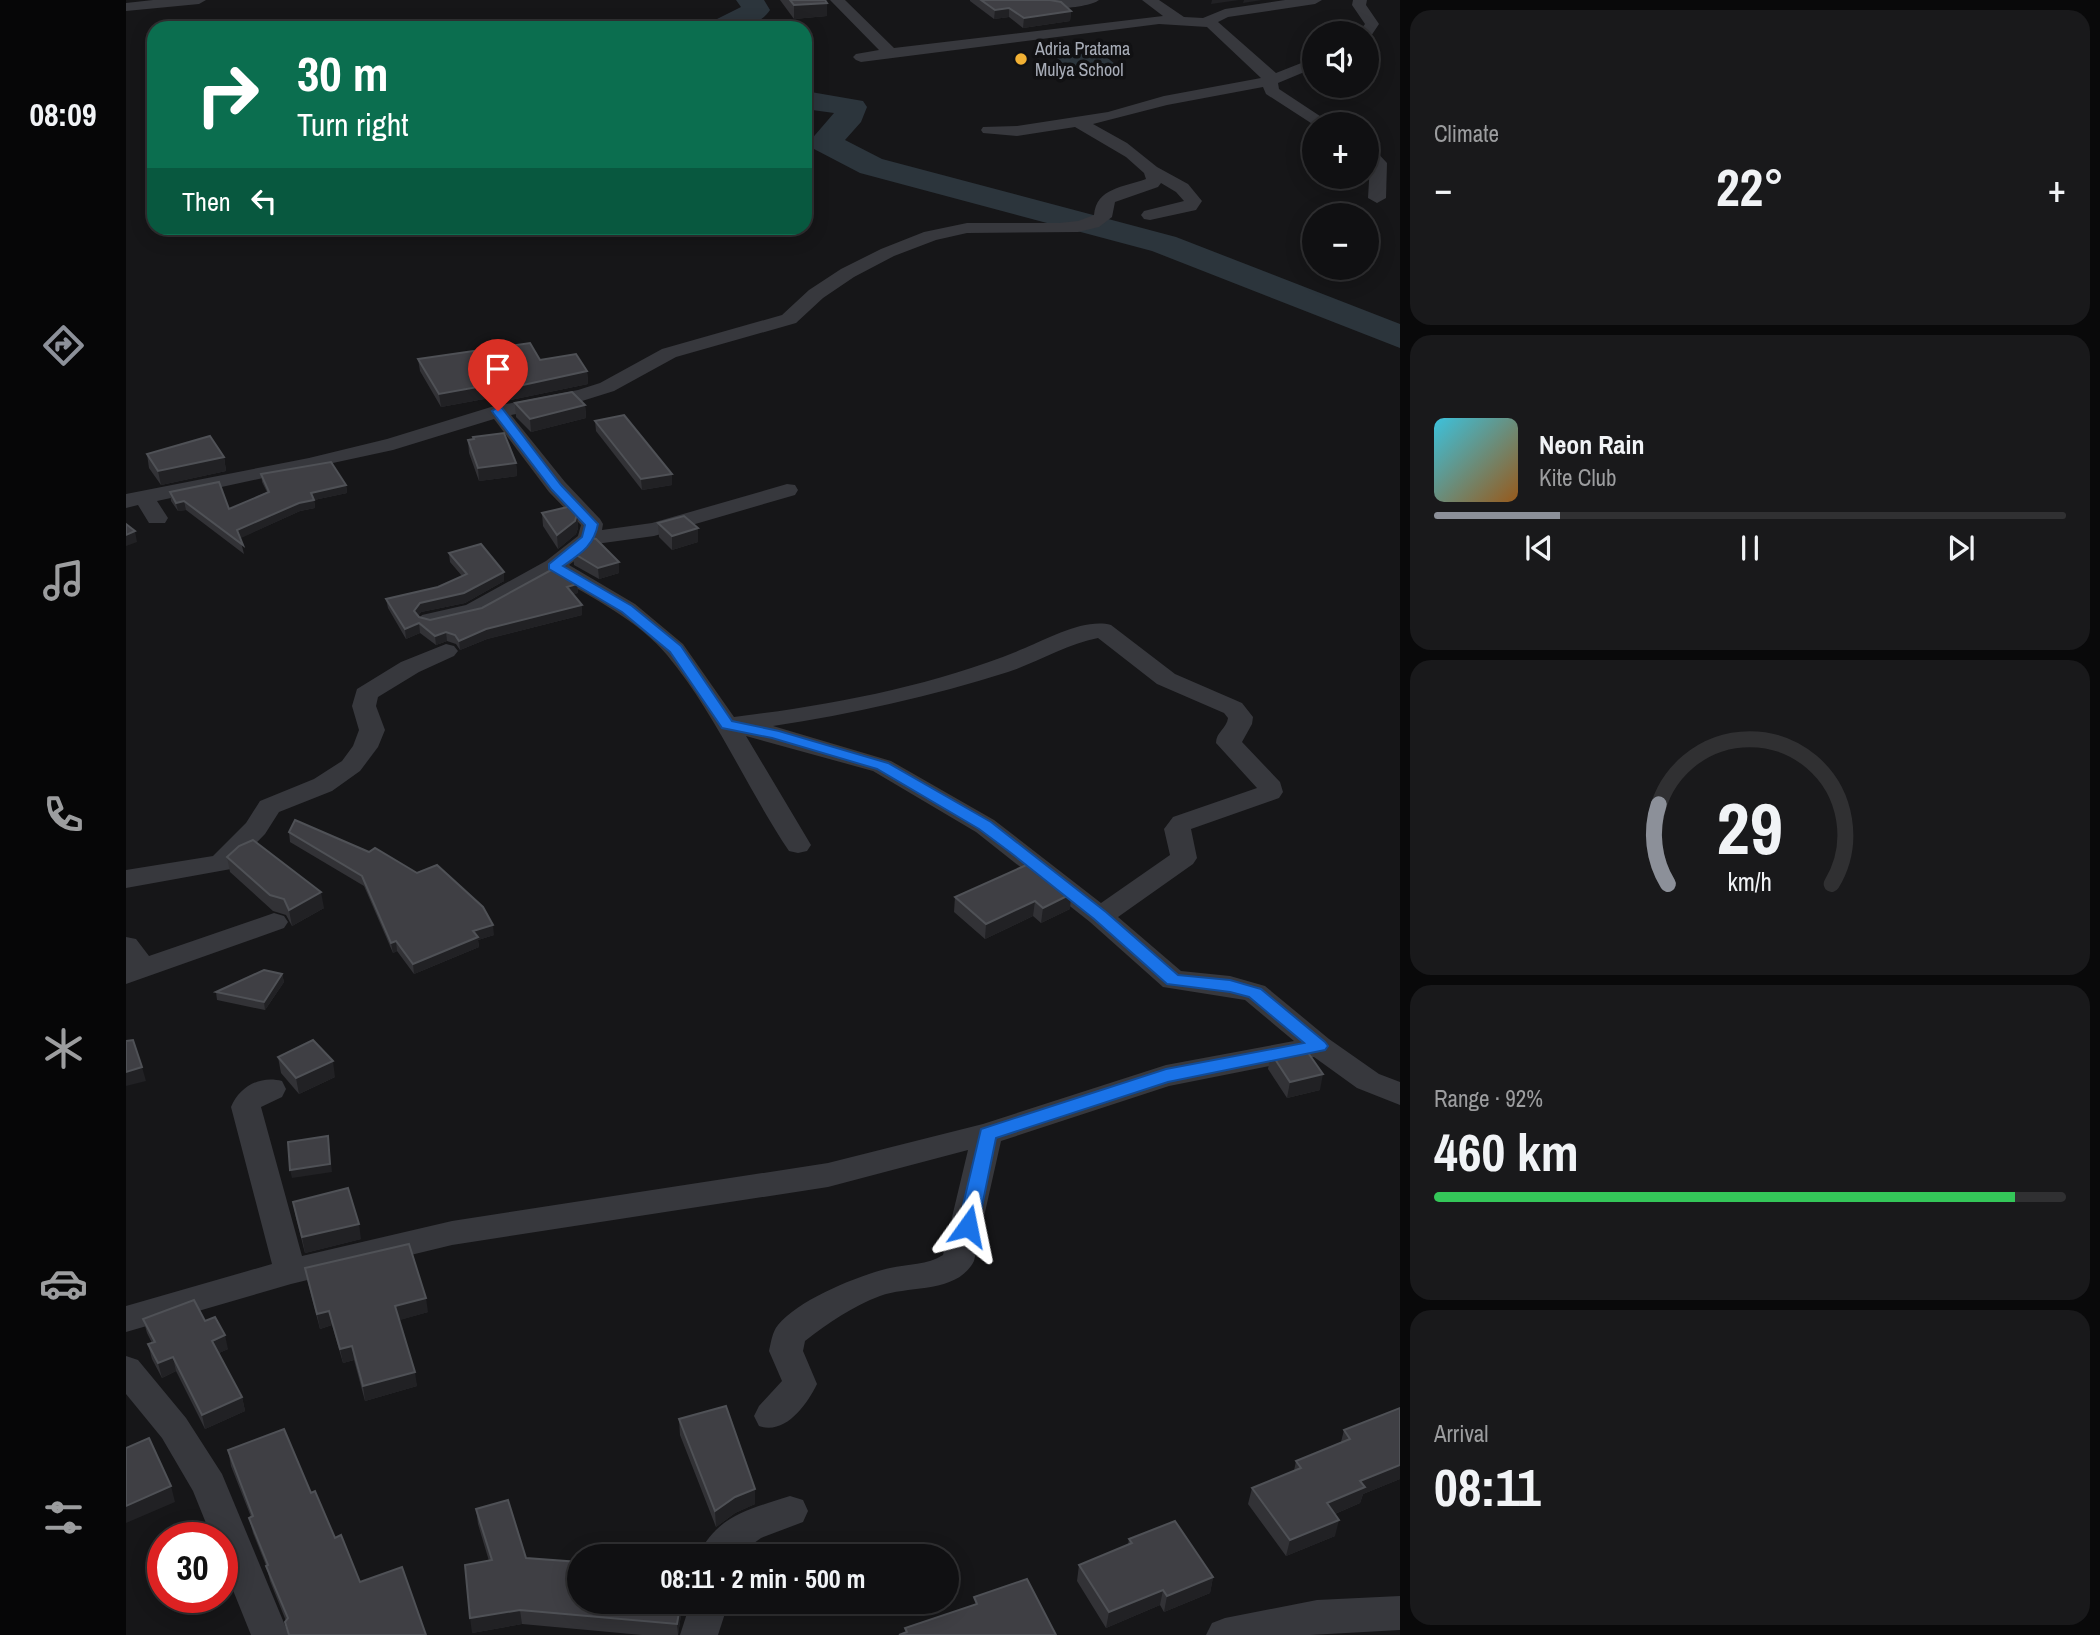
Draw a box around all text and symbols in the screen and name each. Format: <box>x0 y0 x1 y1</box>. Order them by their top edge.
map controls <box>1302 21 1379 280</box>
button: sound <box>1302 21 1379 98</box>
place label: Adria Pratama Mulya School <box>1034 36 1130 82</box>
text: 30 m <box>297 40 389 106</box>
icon: right <box>182 49 273 140</box>
marker: Adria Pratama Mulya School <box>1013 51 1029 67</box>
text: 08:09 <box>29 93 97 136</box>
text: Turn right <box>297 103 409 146</box>
button: + <box>1302 112 1379 189</box>
text: Climate <box>1434 118 1499 149</box>
text: 22° <box>1716 152 1784 222</box>
text: − <box>1434 163 1452 214</box>
text: + <box>2048 163 2066 214</box>
icon: left <box>245 182 283 220</box>
text: Then <box>182 184 231 219</box>
button: − <box>1302 203 1379 280</box>
icon: directions <box>39 321 88 370</box>
pin <box>468 339 528 411</box>
icon: arrive <box>479 350 517 388</box>
text: Neon Rain <box>1539 427 1644 462</box>
text: Kite Club <box>1539 462 1617 493</box>
icon: previous <box>1520 529 1558 567</box>
icon: pause <box>1731 529 1769 567</box>
icon: next <box>1942 529 1980 567</box>
icon: music <box>39 556 88 605</box>
text: 29 <box>1717 779 1783 877</box>
icon: phone <box>39 790 88 839</box>
text: km/h <box>1728 864 1772 898</box>
icon: climate <box>39 1024 88 1073</box>
text: Range · 92% <box>1434 1083 1543 1114</box>
text: 460 km <box>1434 1117 1579 1187</box>
position arrow <box>931 1189 1005 1263</box>
icon: car <box>39 1259 88 1308</box>
text: Arrival <box>1434 1418 1489 1449</box>
text: 08:11 <box>1434 1452 1541 1522</box>
icon: filters <box>39 1493 88 1542</box>
speed limit sign: 30 <box>147 1522 238 1613</box>
text: 08:11 · 2 min · 500 m <box>660 1561 866 1596</box>

